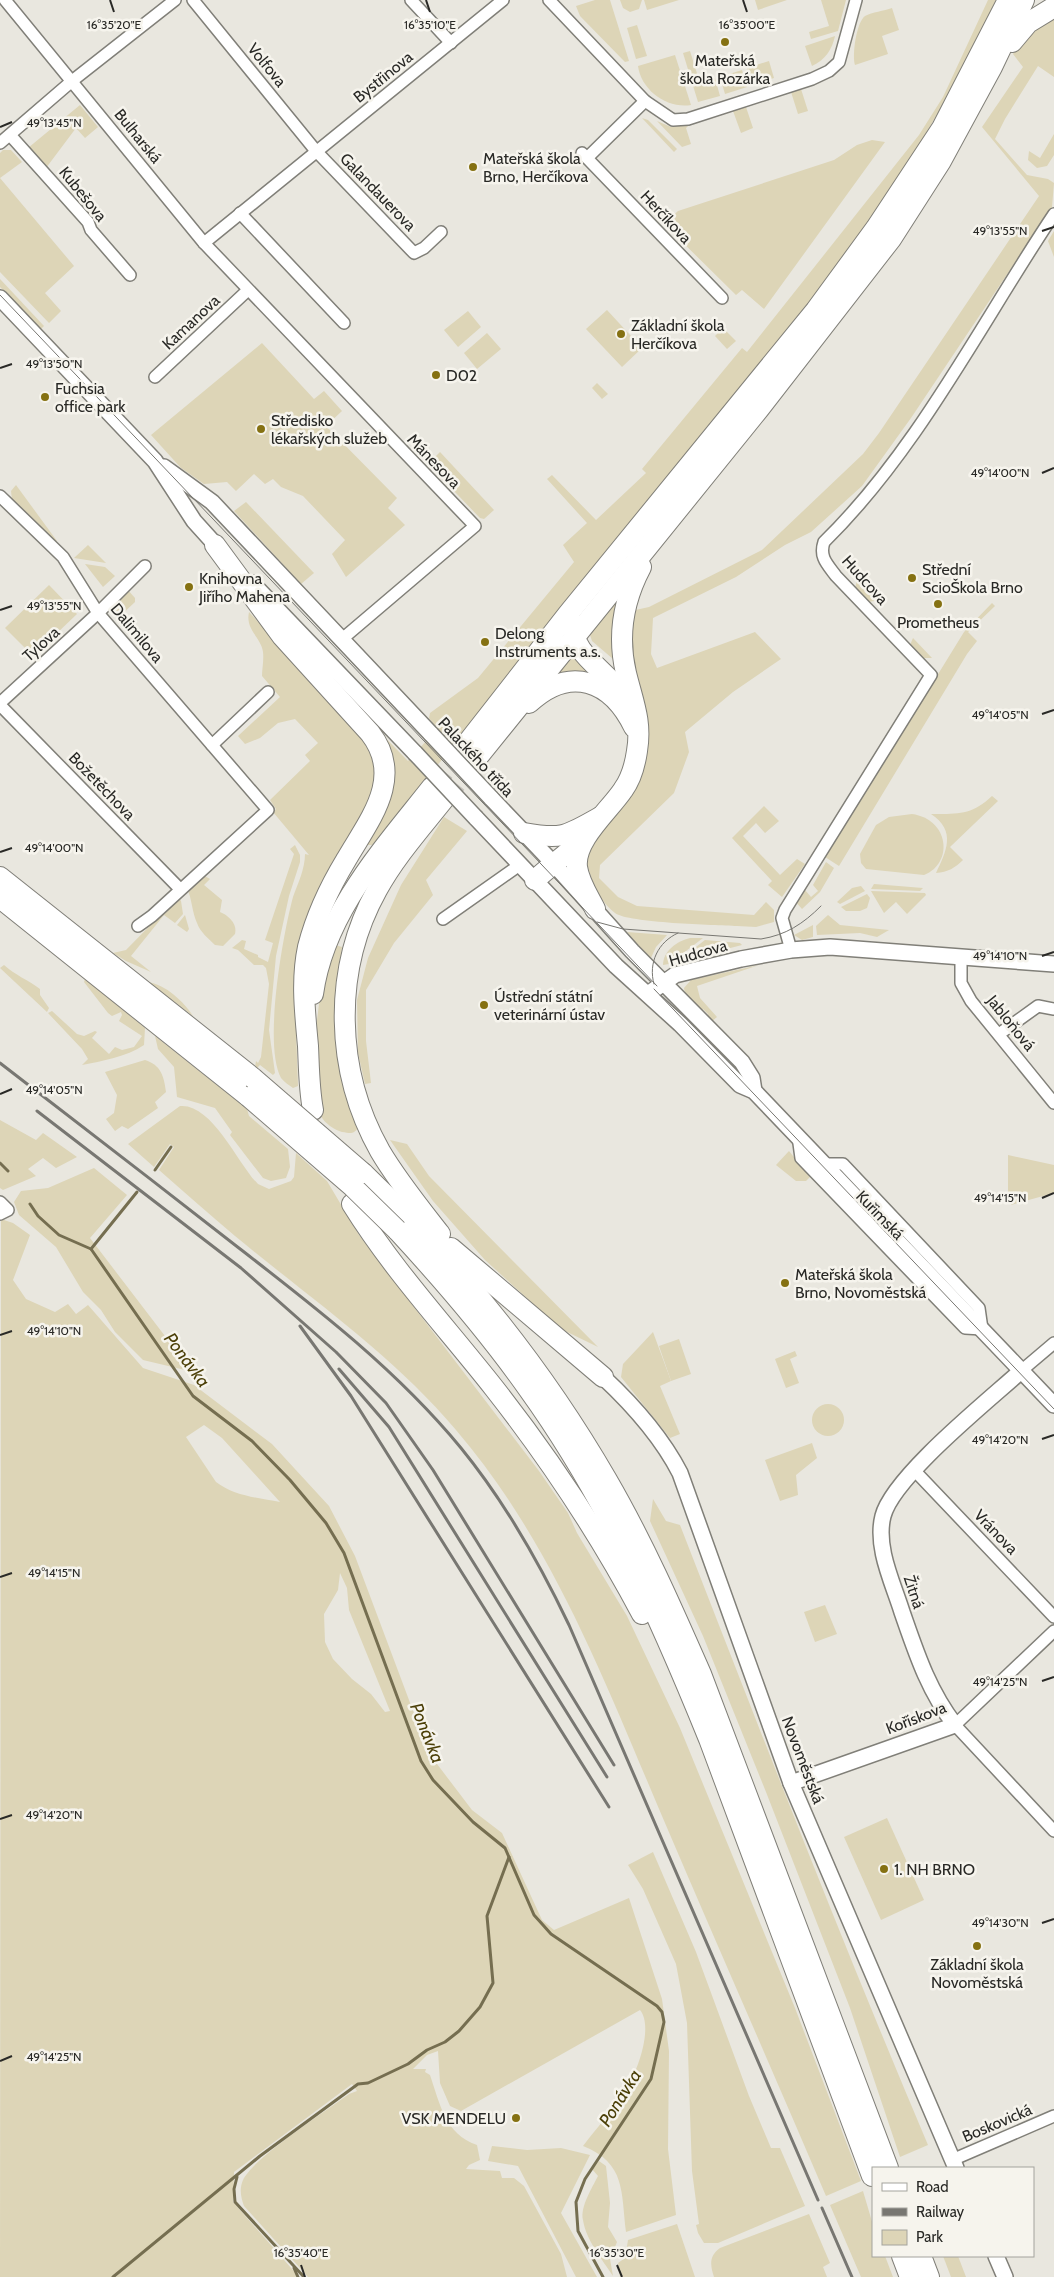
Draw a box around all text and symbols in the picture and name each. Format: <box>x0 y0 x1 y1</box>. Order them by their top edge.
text: 16°35'20"E <box>87 17 142 32</box>
text: 16°35'10"E <box>404 17 456 32</box>
text: 16°35'00"E <box>719 17 776 32</box>
marker: Mateřská škola Rozárka <box>719 36 731 48</box>
street label: Volfova <box>244 39 291 91</box>
street label: Bystřinova <box>350 47 417 107</box>
place label: Mateřská škola Rozárka <box>680 51 770 88</box>
street label: Bulharská <box>110 105 166 167</box>
text: 49°13'45"N <box>26 115 82 130</box>
street label: Galandauerova <box>336 149 420 235</box>
place label: Mateřská škola Brno, Herčíkova <box>483 149 589 186</box>
marker: Mateřská škola Brno, Herčíkova <box>467 161 479 173</box>
street label: Kubešova <box>55 163 111 225</box>
street label: Herčíkova <box>637 186 696 248</box>
text: 49°13'55"N <box>972 223 1028 238</box>
street label: Kamanova <box>158 290 224 353</box>
place label: Základní škola Herčíkova <box>631 316 725 353</box>
marker: Základní škola Herčíkova <box>615 328 627 340</box>
text: 49°13'50"N <box>26 356 82 371</box>
place label: D02 <box>446 366 477 385</box>
marker: D02 <box>430 369 442 381</box>
place label: Fuchsia office park <box>55 379 126 416</box>
marker: Fuchsia office park <box>39 391 51 403</box>
place label: Středisko lékařských služeb <box>271 411 387 448</box>
marker: Středisko lékařských služeb <box>255 423 267 435</box>
street label: Mánesova <box>403 430 465 492</box>
text: 49°14'00"N <box>970 465 1030 480</box>
street label: Hudcova <box>838 551 892 609</box>
place label: Střední ScioŠkola Brno <box>922 560 1023 597</box>
place label: Knihovna Jiřího Mahena <box>198 569 290 606</box>
marker: Střední ScioŠkola Brno <box>906 572 918 584</box>
marker: Knihovna Jiřího Mahena <box>183 581 195 593</box>
text: 49°13'55"N <box>26 598 82 613</box>
marker: Prometheus <box>932 598 944 610</box>
street label: Dalimilova <box>107 599 167 667</box>
place label: Prometheus <box>897 613 979 632</box>
street label: Tylova <box>19 622 64 665</box>
place label: Delong Instruments a.s. <box>495 624 601 661</box>
marker: Delong Instruments a.s. <box>479 636 491 648</box>
text: 49°14'05"N <box>971 707 1029 722</box>
street label: Palackého třída <box>434 713 518 801</box>
street label: Božetěchova <box>65 748 139 824</box>
text: 49°14'00"N <box>24 840 84 855</box>
street label: Hudcova <box>667 936 730 970</box>
text: 49°14'10"N <box>973 948 1027 963</box>
place label: Ústřední státní veterinární ústav <box>494 987 605 1024</box>
street label: Jabloňová <box>982 991 1039 1055</box>
marker: Ústřední státní veterinární ústav <box>478 999 490 1011</box>
text: 49°14'05"N <box>25 1082 83 1097</box>
street label: Kuřimská <box>852 1186 908 1244</box>
text: 49°14'15"N <box>974 1190 1026 1205</box>
place label: Mateřská škola Brno, Novoměstská <box>795 1265 926 1302</box>
marker: Mateřská škola Brno, Novoměstská <box>779 1277 791 1289</box>
text: 49°14'10"N <box>27 1323 81 1338</box>
water label: Ponávka <box>159 1328 215 1392</box>
text: 49°14'20"N <box>972 1432 1029 1447</box>
street label: Vránova <box>970 1506 1022 1559</box>
text: 49°14'15"N <box>28 1565 80 1580</box>
street label: Žitná <box>900 1573 928 1611</box>
text: 49°14'25"N <box>972 1674 1028 1689</box>
street label: Kořískova <box>883 1698 949 1738</box>
water label: Ponávka <box>405 1700 449 1766</box>
street label: Novoměstská <box>778 1714 828 1807</box>
text: 49°14'20"N <box>26 1807 83 1822</box>
place label: 1. NH BRNO <box>894 1860 975 1879</box>
marker: 1. NH BRNO <box>878 1863 890 1875</box>
text: 49°14'30"N <box>971 1915 1029 1930</box>
marker: Základní škola Novoměstská <box>971 1940 983 1952</box>
place label: Základní škola Novoměstská <box>930 1955 1024 1992</box>
text: 49°14'25"N <box>26 2049 82 2064</box>
water label: Ponávka <box>594 2065 646 2131</box>
street label: Boskovická <box>959 2100 1035 2146</box>
place label: VSK MENDELU <box>401 2109 506 2128</box>
marker: VSK MENDELU <box>510 2112 522 2124</box>
legend <box>872 2167 1034 2257</box>
text: Road <box>916 2178 949 2196</box>
text: Railway <box>916 2203 965 2221</box>
text: Park <box>916 2228 943 2246</box>
text: 16°35'40"E <box>274 2245 329 2260</box>
text: 16°35'30"E <box>590 2245 645 2260</box>

